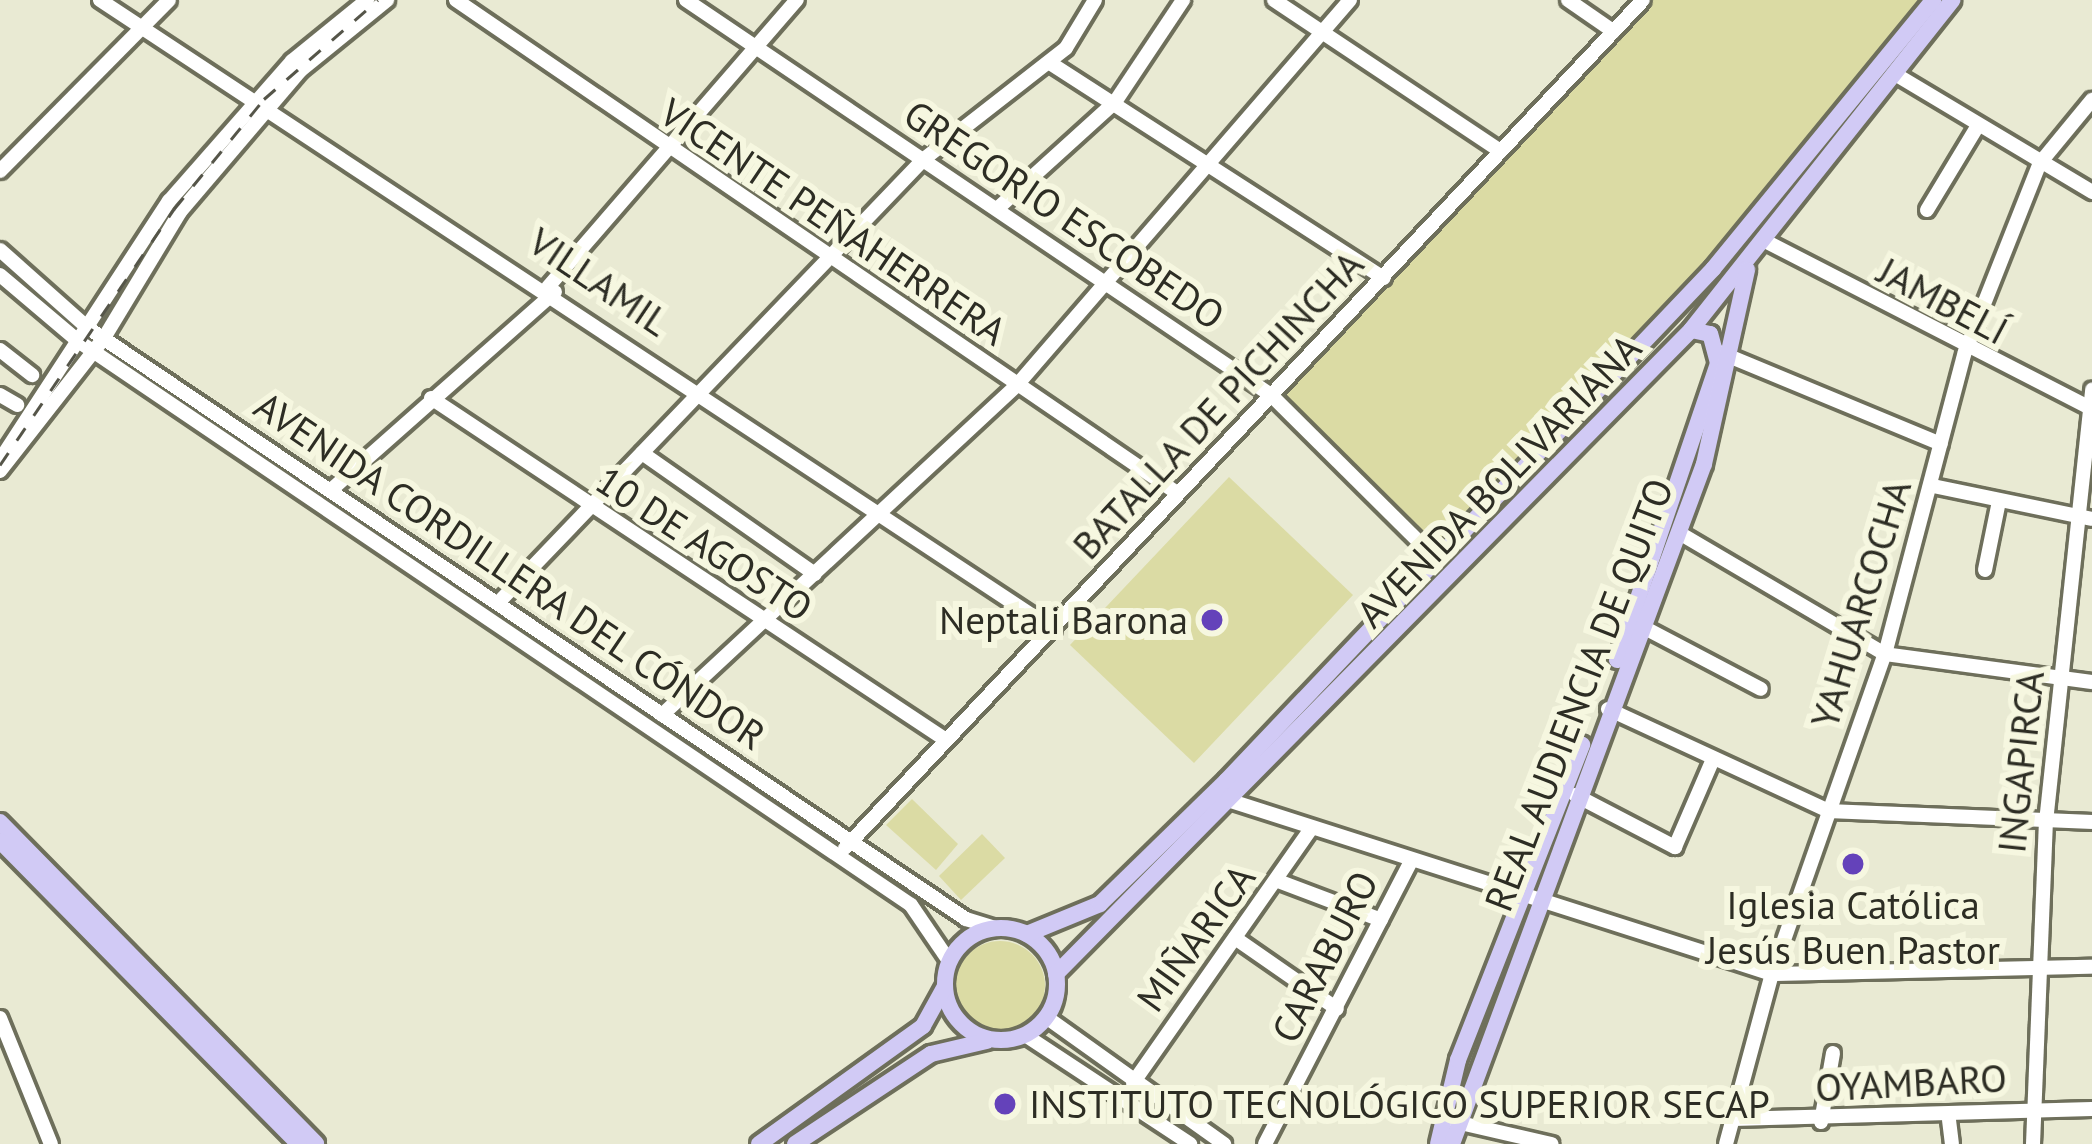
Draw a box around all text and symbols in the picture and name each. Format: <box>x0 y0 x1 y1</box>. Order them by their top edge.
street label: VICENTE PEÑAHERRERA <box>651 89 1015 355</box>
street label: GREGORIO ESCOBEDO <box>895 91 1233 339</box>
street label: VILLAMIL <box>520 218 678 346</box>
street label: BATALLA DE PICHINCHA <box>1062 241 1374 569</box>
street label: JAMBELÍ <box>1870 247 2016 355</box>
street label: AVENIDA BOLIVARIANA <box>1347 324 1651 638</box>
street label: AVENIDA CORDILLERA DEL CÓNDOR <box>244 381 776 761</box>
street label: 10 DE AGOSTO <box>587 456 821 632</box>
street label: REAL AUDIENCIA DE QUITO <box>1474 470 1684 920</box>
street label: YAHUARCOCHA <box>1801 474 1921 734</box>
place label: Neptali Barona <box>939 597 1188 643</box>
marker: Neptali Barona <box>1199 607 1225 633</box>
street label: INGAPIRCA <box>1988 669 2054 855</box>
marker: Iglesia Católica Jesús Buen Pastor <box>1840 851 1866 877</box>
street label: MIÑARICA <box>1127 856 1265 1020</box>
street label: CARABURO <box>1262 864 1388 1050</box>
place label: Iglesia Católica Jesús Buen Pastor <box>1706 883 2000 974</box>
street label: OYAMBARO <box>1814 1055 2008 1111</box>
place label: INSTITUTO TECNOLÓGICO SUPERIOR SECAP <box>1029 1081 1771 1127</box>
marker: INSTITUTO TECNOLÓGICO SUPERIOR SECAP <box>992 1091 1018 1117</box>

